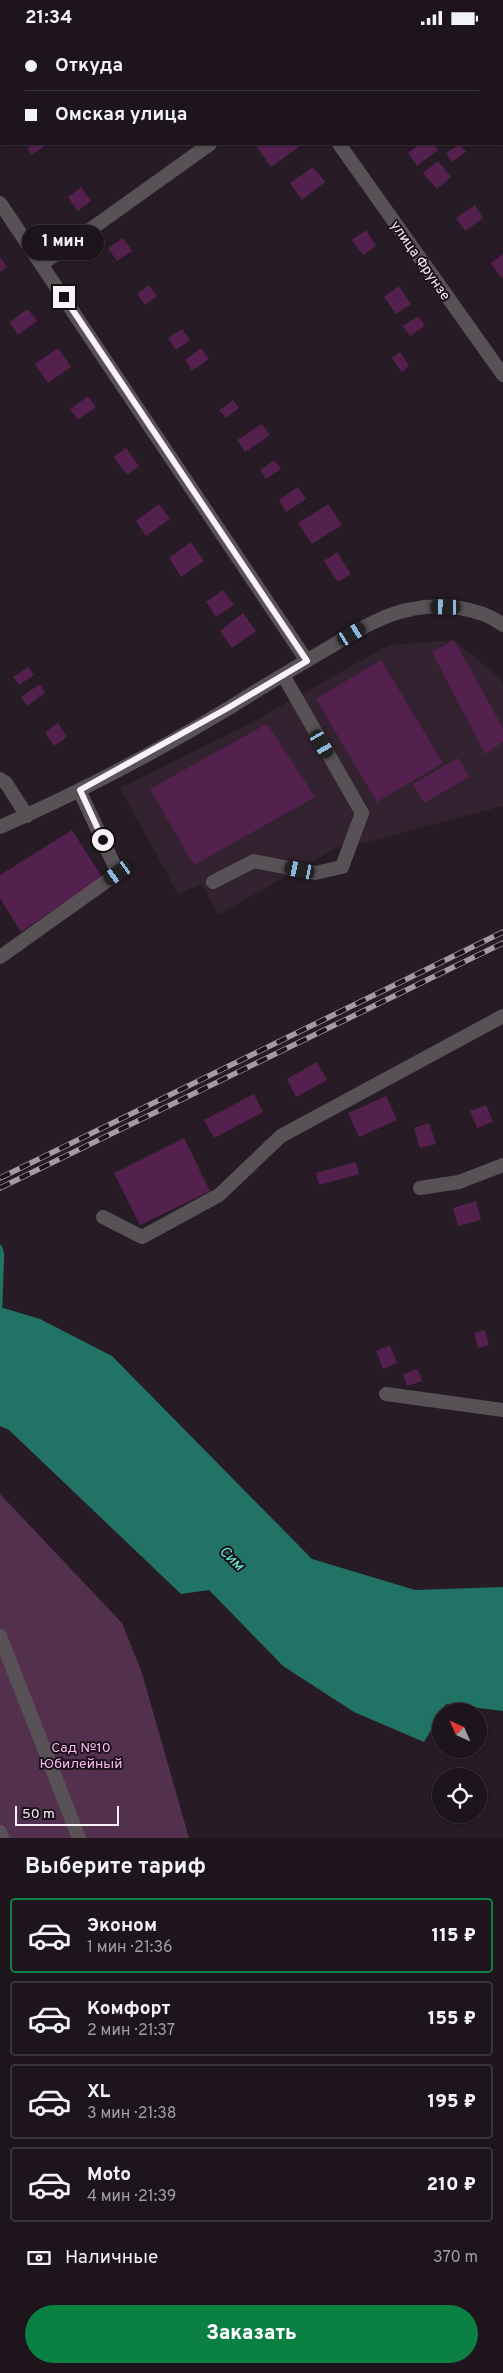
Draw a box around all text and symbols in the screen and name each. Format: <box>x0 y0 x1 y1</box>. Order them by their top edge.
text: 21:34 <box>25 6 72 30</box>
text: Откуда <box>55 54 123 78</box>
text: Омская улица <box>55 103 187 127</box>
street label: улица Фрунзе <box>386 218 453 304</box>
callout: 1 мин <box>23 225 105 259</box>
text: 1 мин <box>42 232 84 252</box>
route end <box>53 286 75 308</box>
car <box>430 599 461 615</box>
car <box>335 620 368 648</box>
car <box>308 727 335 761</box>
route start <box>92 829 114 851</box>
car <box>101 858 134 888</box>
car <box>283 860 316 880</box>
water label: Сим <box>214 1543 248 1576</box>
north arrow <box>432 1703 488 1757</box>
map controls <box>432 1703 487 1823</box>
park label: Сад №10 Юбилейный <box>39 1740 123 1773</box>
button: locate <box>432 1768 487 1823</box>
scale bar <box>15 1803 119 1826</box>
text: 50 m <box>22 1806 55 1823</box>
text: Выберите тариф <box>25 1854 206 1881</box>
icon: car <box>27 1913 72 1958</box>
text: Эконом <box>87 1914 157 1938</box>
text: 115 ₽ <box>431 1924 476 1948</box>
text: 1 мин · 21:36 <box>87 1938 173 1958</box>
icon: car <box>27 1996 72 2041</box>
text: Комфорт <box>87 1997 170 2021</box>
text: 155 ₽ <box>428 2007 476 2031</box>
text: 2 мин · 21:37 <box>87 2021 175 2041</box>
icon: car <box>27 2079 72 2124</box>
text: XL <box>87 2080 110 2104</box>
text: 195 ₽ <box>427 2090 476 2114</box>
text: 3 мин · 21:38 <box>87 2104 177 2124</box>
icon: car <box>27 2162 72 2207</box>
text: Moto <box>87 2163 131 2187</box>
text: 210 ₽ <box>427 2173 476 2197</box>
text: 4 мин · 21:39 <box>87 2187 176 2207</box>
icon: cash <box>25 2244 53 2272</box>
text: Наличные <box>65 2246 158 2270</box>
text: 370 m <box>433 2248 478 2268</box>
button: Заказать <box>25 2305 478 2363</box>

